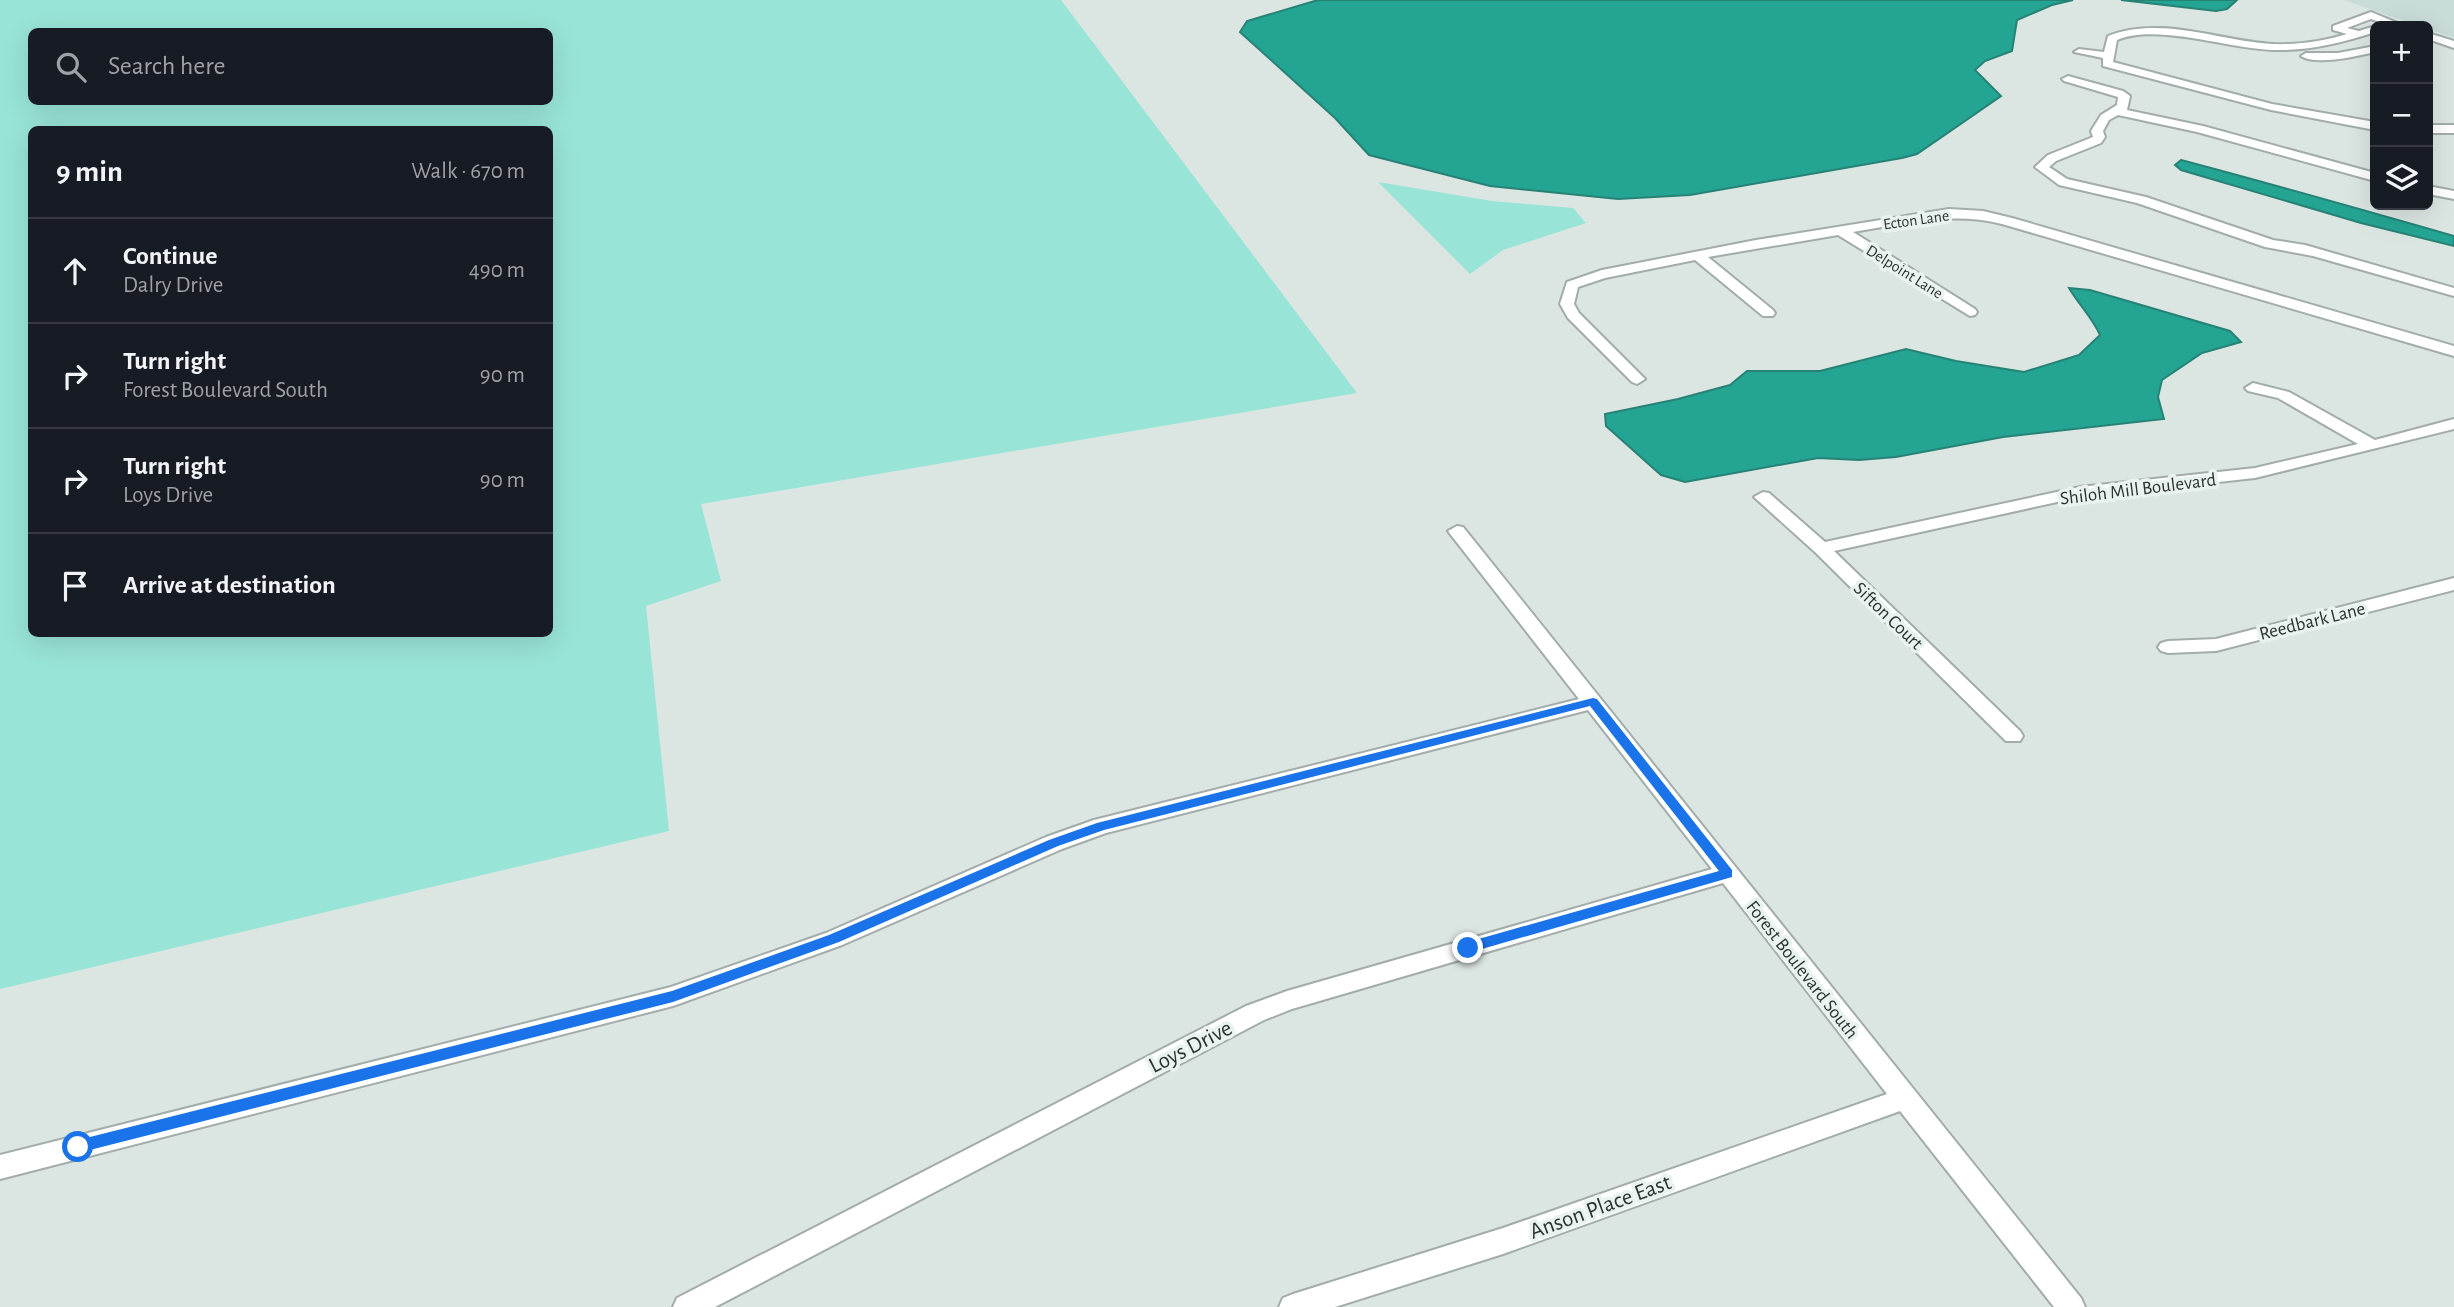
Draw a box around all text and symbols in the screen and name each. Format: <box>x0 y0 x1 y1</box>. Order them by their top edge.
map controls <box>2370 21 2433 210</box>
button: + <box>2370 21 2433 84</box>
search box <box>28 28 553 105</box>
icon: search <box>52 48 90 86</box>
text: Search here <box>108 53 226 79</box>
button: − <box>2370 84 2433 147</box>
button: layers <box>2370 147 2433 210</box>
text: 9 min <box>56 157 123 187</box>
text: Walk · 670 m <box>411 160 525 183</box>
street label: Ecton Lane <box>1882 207 1950 233</box>
street label: Delpoint Lane <box>1863 242 1946 302</box>
text: Continue <box>123 243 218 269</box>
icon: ahead <box>56 252 94 290</box>
text: 490 m <box>469 259 525 282</box>
text: Dalry Drive <box>123 274 223 297</box>
text: Turn right <box>123 348 226 374</box>
icon: right <box>56 357 94 395</box>
text: 90 m <box>480 364 525 387</box>
text: Forest Boulevard South <box>123 379 328 402</box>
text: Turn right <box>123 453 226 479</box>
icon: right <box>56 462 94 500</box>
text: 90 m <box>480 469 525 492</box>
street label: Shiloh Mill Boulevard <box>2059 470 2217 508</box>
text: Loys Drive <box>123 484 213 507</box>
icon: arrive <box>56 567 94 605</box>
text: Arrive at destination <box>123 572 336 598</box>
street label: Sifton Court <box>1850 579 1926 653</box>
street label: Reedbark Lane <box>2257 599 2367 644</box>
street label: Forest Boulevard South <box>1742 897 1861 1042</box>
route end <box>1452 932 1483 963</box>
street label: Loys Drive <box>1145 1017 1236 1078</box>
route start <box>62 1131 93 1162</box>
street label: Anson Place East <box>1527 1171 1675 1244</box>

